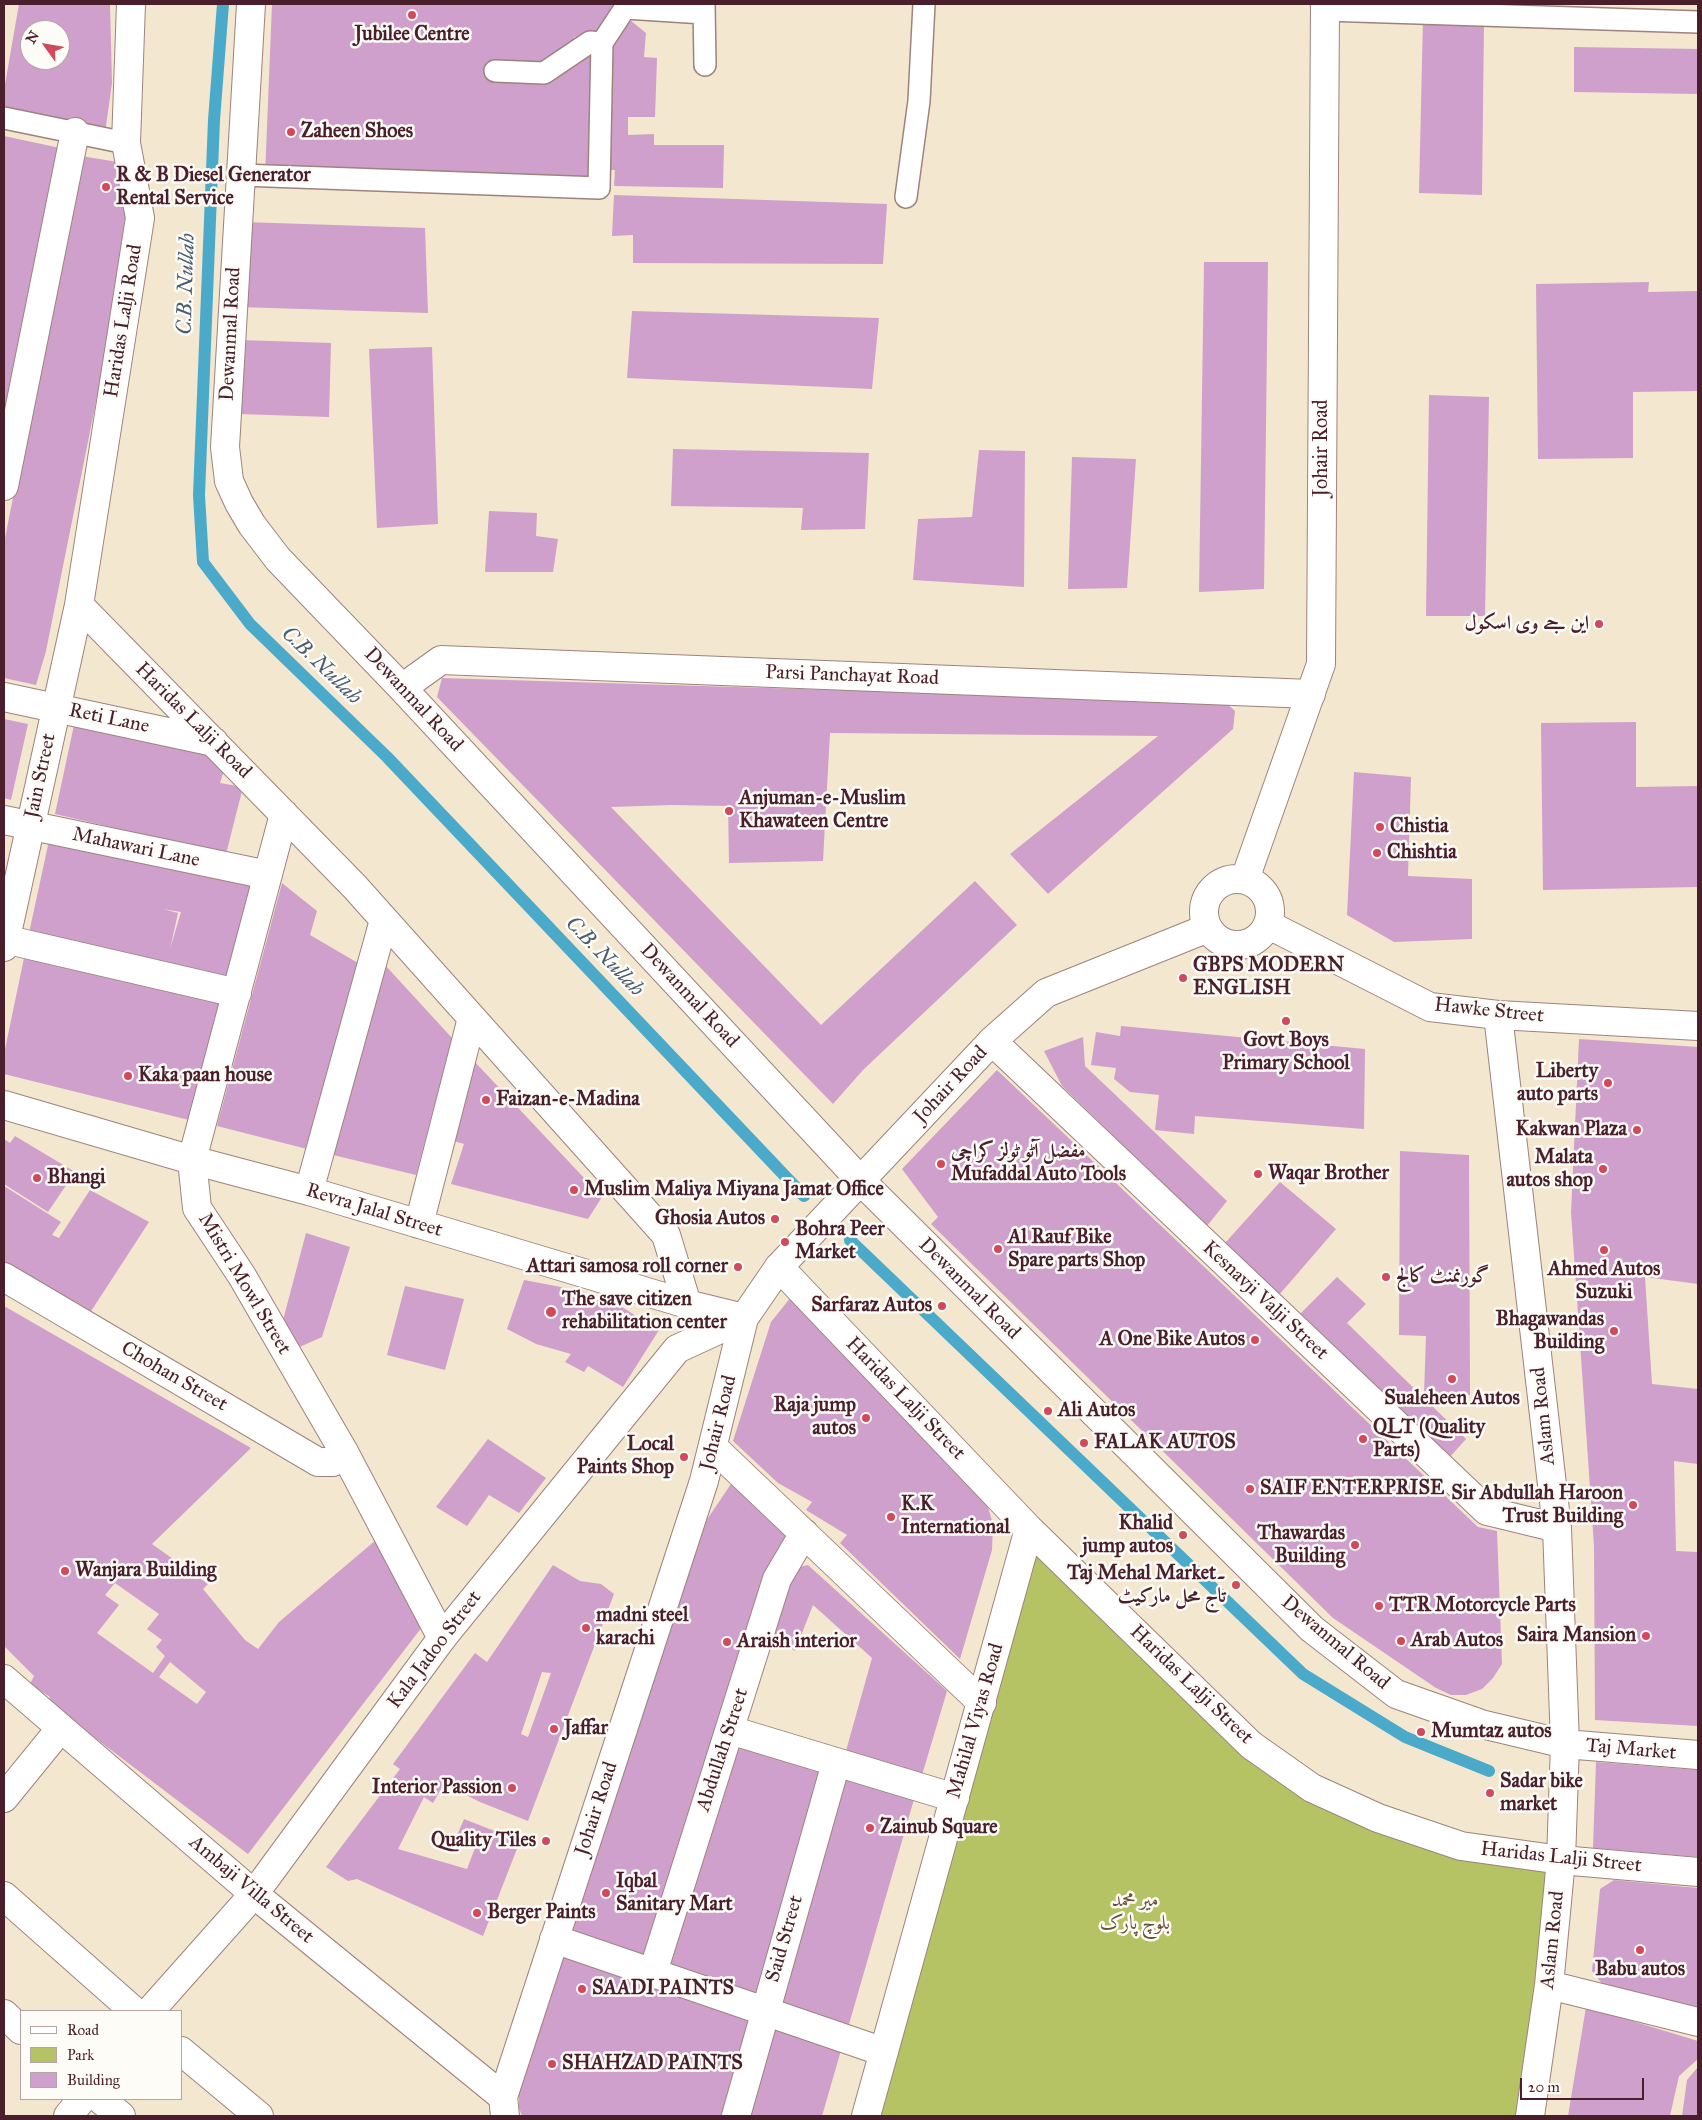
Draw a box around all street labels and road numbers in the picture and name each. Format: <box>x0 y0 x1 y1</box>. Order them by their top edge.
street label: Haridas Lalji Road <box>100 243 148 399</box>
street label: Dewanmal Road <box>216 266 246 402</box>
street label: Johair Road <box>1310 399 1334 497</box>
street label: Dewanmal Road <box>359 643 467 757</box>
street label: Haridas Lalji Road <box>130 658 256 784</box>
street label: Parsi Panchayat Road <box>765 661 939 691</box>
street label: Reti Lane <box>67 699 151 739</box>
street label: Jain Street <box>20 731 62 821</box>
street label: Mahawari Lane <box>70 823 202 873</box>
street label: Dewanmal Road <box>635 939 743 1053</box>
street label: Hawke Street <box>1433 993 1545 1029</box>
street label: Johair Road <box>909 1041 993 1129</box>
street label: Revra Jalal Street <box>303 1179 445 1243</box>
street label: Mistri Mowl Street <box>192 1209 296 1359</box>
street label: Dewanmal Road <box>913 1233 1025 1345</box>
street label: Kesnavji Valji Street <box>1197 1236 1333 1366</box>
street label: Haridas Lalji Street <box>840 1332 970 1466</box>
street label: Chohan Street <box>116 1337 232 1417</box>
street label: Aslam Road <box>1527 1366 1561 1466</box>
street label: Johair Road <box>696 1373 742 1473</box>
street label: Kala Jadoo Street <box>383 1586 487 1714</box>
street label: Dewanmal Road <box>1276 1591 1394 1695</box>
street label: Haridas Lalji Street <box>1124 1620 1258 1750</box>
street label: Mahilal Viyas Road <box>942 1641 1010 1801</box>
street label: Abdullah Street <box>692 1685 754 1815</box>
street label: Taj Market <box>1585 1734 1677 1766</box>
street label: Johair Road <box>571 1759 623 1859</box>
street label: Ambaji Villa Street <box>184 1831 318 1949</box>
street label: Haridas Lalji Street <box>1479 1838 1643 1878</box>
street label: Aslam Road <box>1536 1890 1570 1990</box>
street label: Said Street <box>761 1893 809 1985</box>

